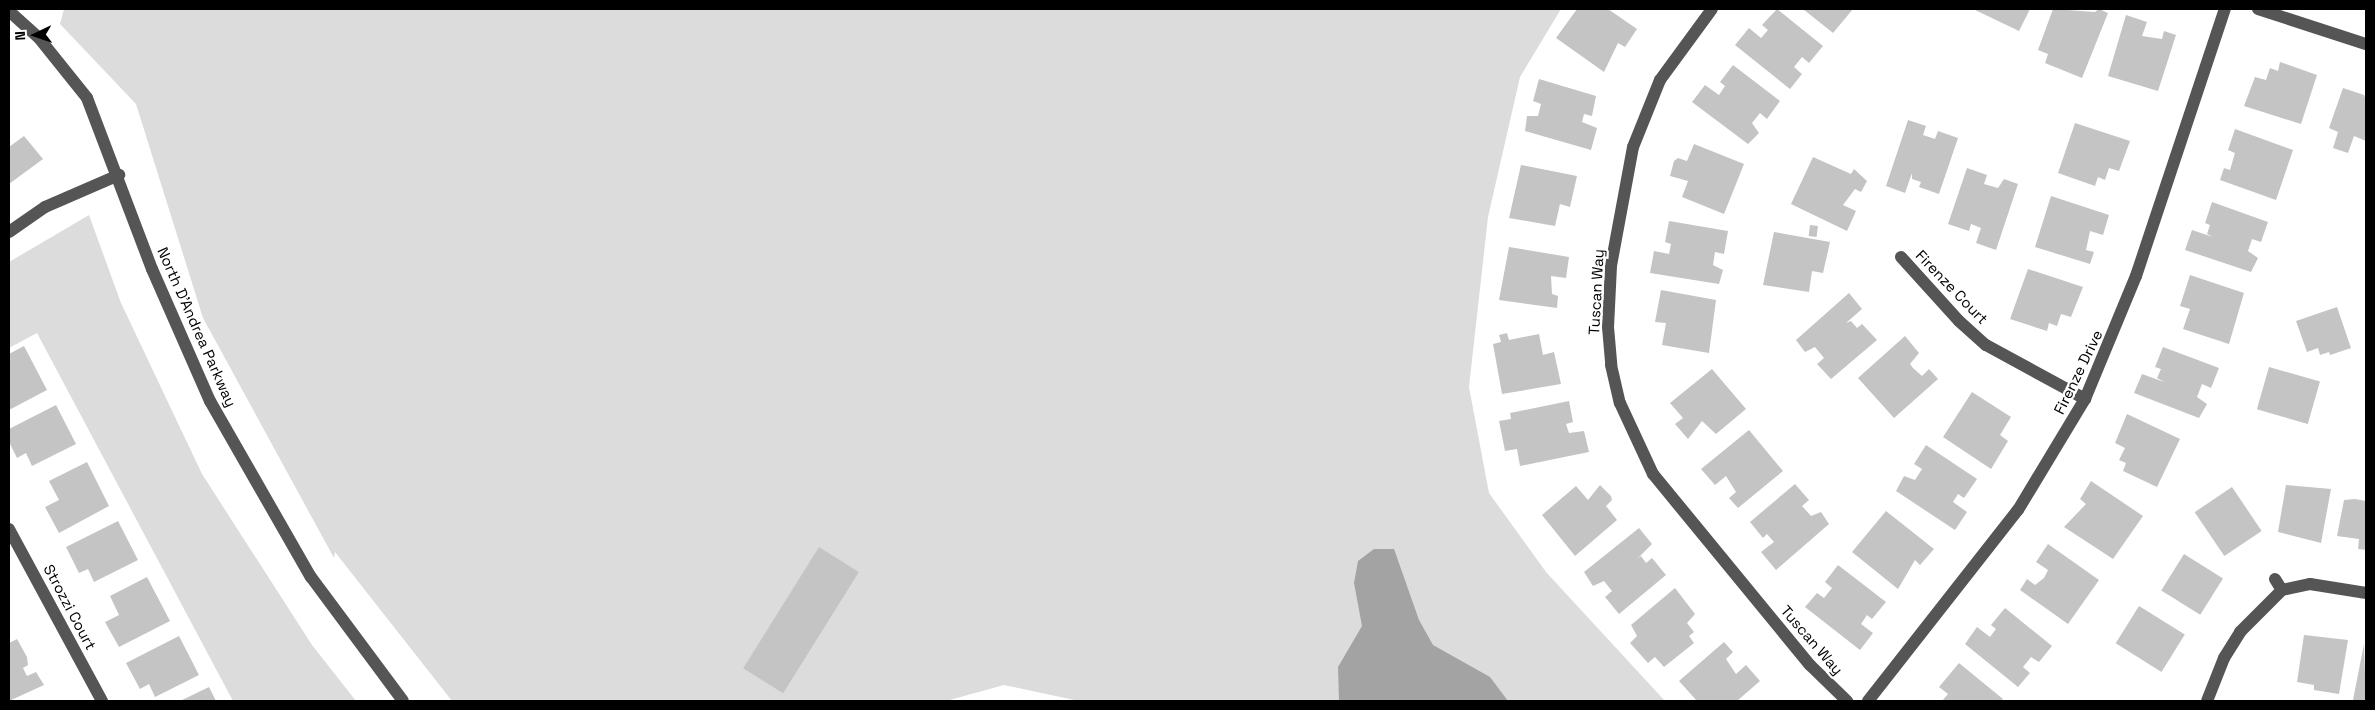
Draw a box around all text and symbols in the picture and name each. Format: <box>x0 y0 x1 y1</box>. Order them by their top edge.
north arrow <box>10 10 60 60</box>
text: N <box>11 31 29 41</box>
street label: North D'Andrea Parkway <box>154 244 240 410</box>
street label: Firenze Court <box>1912 246 1992 328</box>
street label: Tuscan Way <box>1585 249 1607 335</box>
street label: Firenze Drive <box>2050 327 2106 417</box>
street label: Strozzi Court <box>40 561 100 653</box>
street label: Tuscan Way <box>1777 602 1847 678</box>

